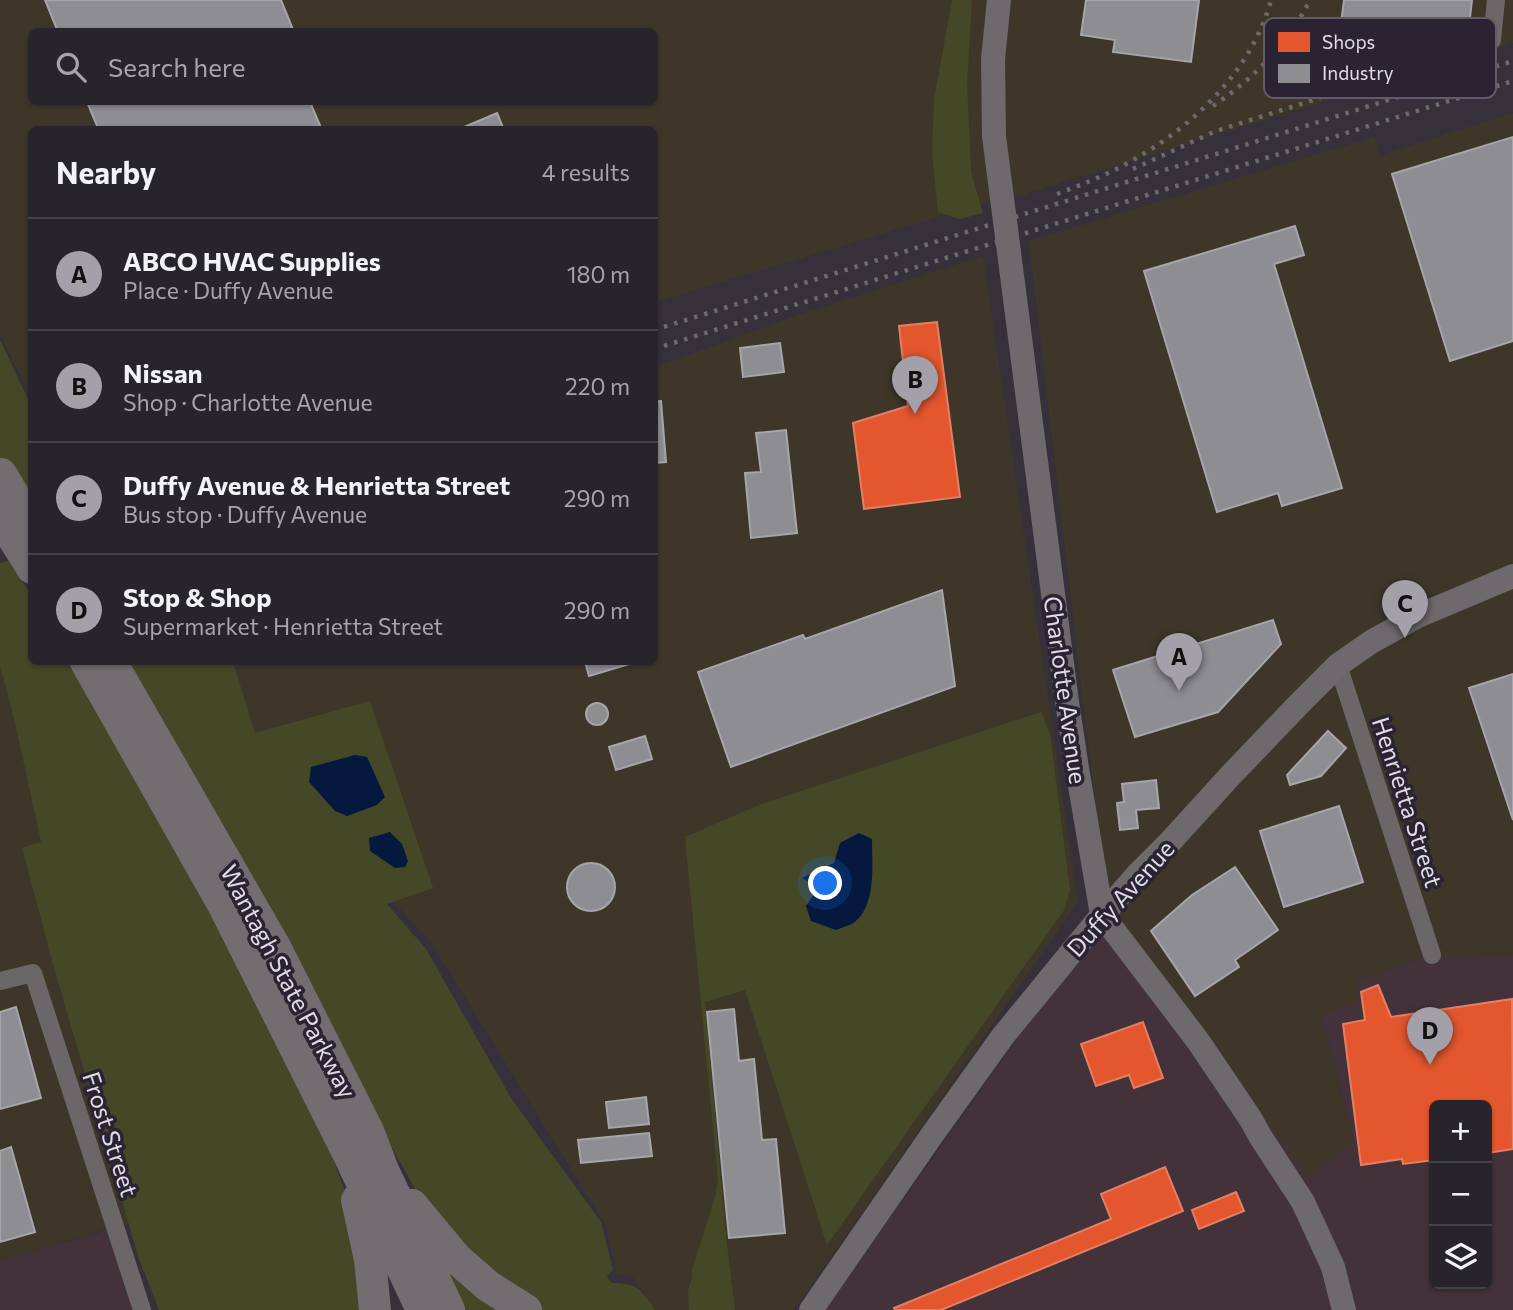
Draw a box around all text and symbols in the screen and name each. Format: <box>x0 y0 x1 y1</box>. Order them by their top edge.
legend <box>1264 18 1496 98</box>
search box <box>28 28 658 105</box>
text: Shops <box>1322 30 1375 53</box>
icon: search <box>52 48 90 86</box>
text: Search here <box>108 51 246 82</box>
text: Industry <box>1322 61 1394 84</box>
text: Nearby <box>56 153 156 190</box>
text: 4 results <box>542 158 630 186</box>
text: ABCO HVAC Supplies <box>123 245 381 276</box>
text: A <box>71 260 87 288</box>
text: 180 m <box>567 260 630 288</box>
text: Place · Duffy Avenue <box>123 276 333 304</box>
pin: B <box>892 356 938 414</box>
text: Nissan <box>123 357 203 388</box>
text: B <box>71 372 87 400</box>
text: 220 m <box>565 372 630 400</box>
text: Shop · Charlotte Avenue <box>123 388 373 416</box>
text: Duffy Avenue & Henrietta Street <box>123 469 510 500</box>
text: C <box>71 484 87 512</box>
text: 290 m <box>564 484 630 512</box>
text: Bus stop · Duffy Avenue <box>123 500 367 528</box>
pin: C <box>1382 580 1428 638</box>
text: Stop & Shop <box>123 581 272 612</box>
street label: Charlotte Avenue <box>1038 594 1094 786</box>
text: D <box>71 596 87 624</box>
text: 290 m <box>564 596 630 624</box>
text: Supermarket · Henrietta Street <box>123 612 443 640</box>
pin: A <box>1156 633 1202 691</box>
street label: Henrietta Street <box>1367 713 1449 891</box>
street label: Duffy Avenue <box>1060 834 1180 962</box>
street label: Wantagh State Parkway <box>215 859 363 1103</box>
your location <box>808 866 842 900</box>
pin: D <box>1407 1007 1453 1065</box>
street label: Frost Street <box>77 1068 145 1200</box>
map controls <box>1429 1100 1492 1289</box>
button: + <box>1429 1100 1492 1163</box>
button: − <box>1429 1163 1492 1226</box>
button: layers <box>1429 1226 1492 1289</box>

